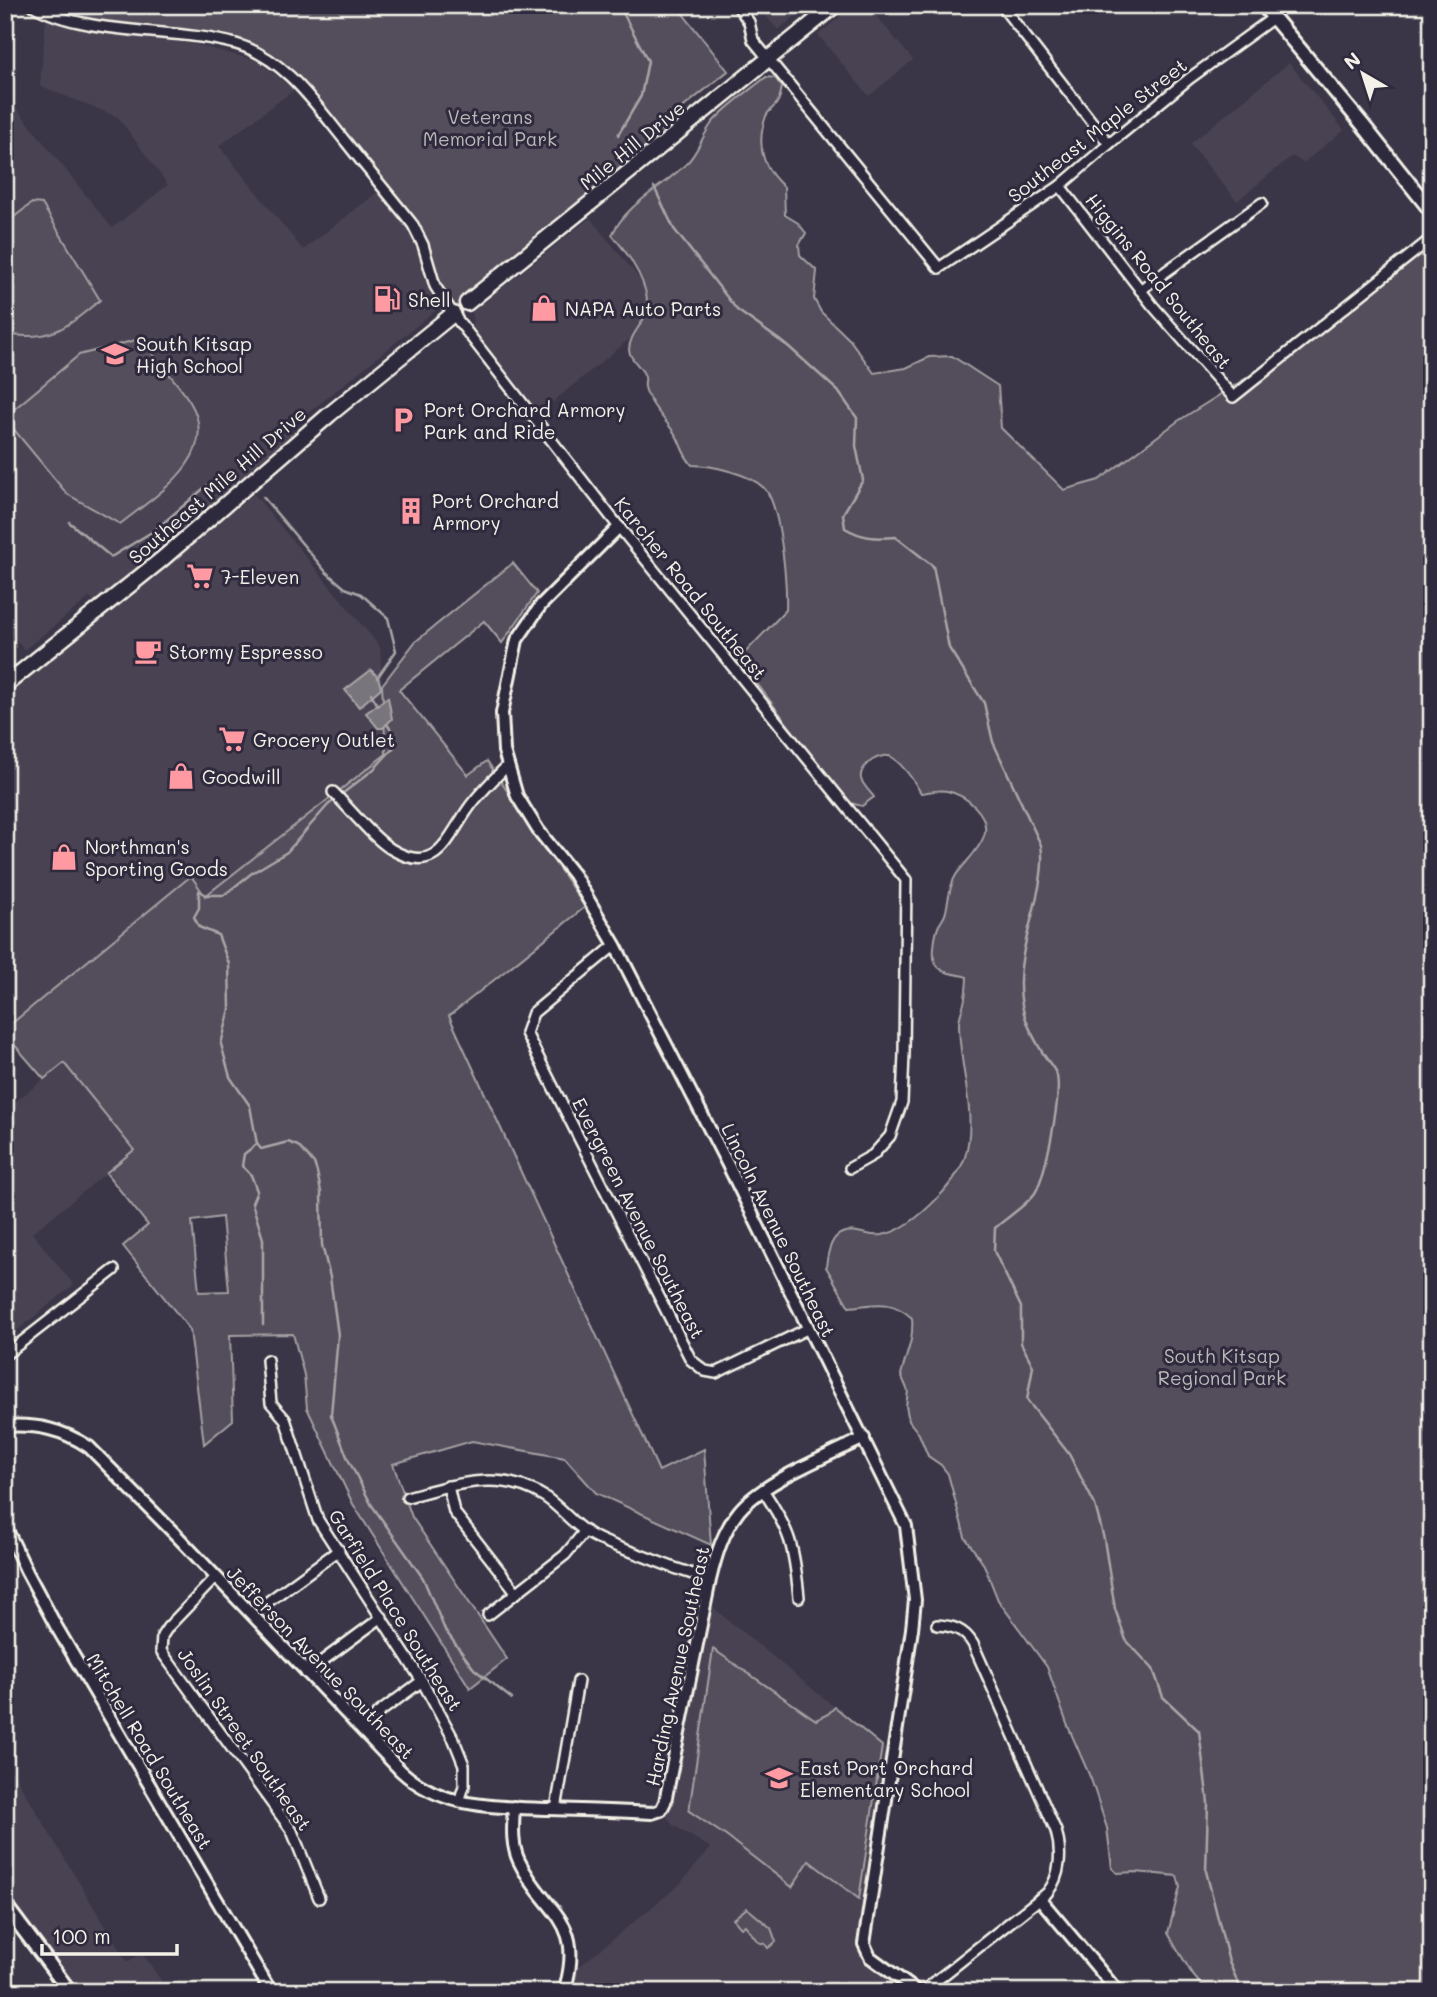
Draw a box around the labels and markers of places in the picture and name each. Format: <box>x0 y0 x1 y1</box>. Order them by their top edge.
fuel station icon: Shell <box>372 284 402 314</box>
place label: Shell <box>408 287 451 312</box>
shop icon: NAPA Auto Parts <box>529 293 559 323</box>
place label: NAPA Auto Parts <box>565 296 721 321</box>
place label: South Kitsap High School <box>136 331 252 378</box>
school or university icon: South Kitsap High School <box>100 339 130 369</box>
place label: Port Orchard Armory Park and Ride <box>424 397 625 444</box>
parking icon: Port Orchard Armory Park and Ride <box>388 405 418 435</box>
place label: Port Orchard Armory <box>432 488 559 535</box>
building icon: Port Orchard Armory <box>396 496 426 526</box>
supermarket icon: 7-Eleven <box>185 561 215 591</box>
place label: 7-Eleven <box>221 564 299 589</box>
cafe icon: Stormy Espresso <box>133 636 163 666</box>
place label: Stormy Espresso <box>169 639 323 664</box>
supermarket icon: Grocery Outlet <box>217 724 247 754</box>
place label: Grocery Outlet <box>253 727 395 752</box>
shop icon: Goodwill <box>166 761 196 791</box>
place label: Goodwill <box>202 764 281 789</box>
place label: Northman's Sporting Goods <box>85 834 228 881</box>
shop icon: Northman's Sporting Goods <box>49 842 79 872</box>
place label: East Port Orchard Elementary School <box>800 1755 973 1802</box>
school or university icon: East Port Orchard Elementary School <box>764 1763 794 1793</box>

